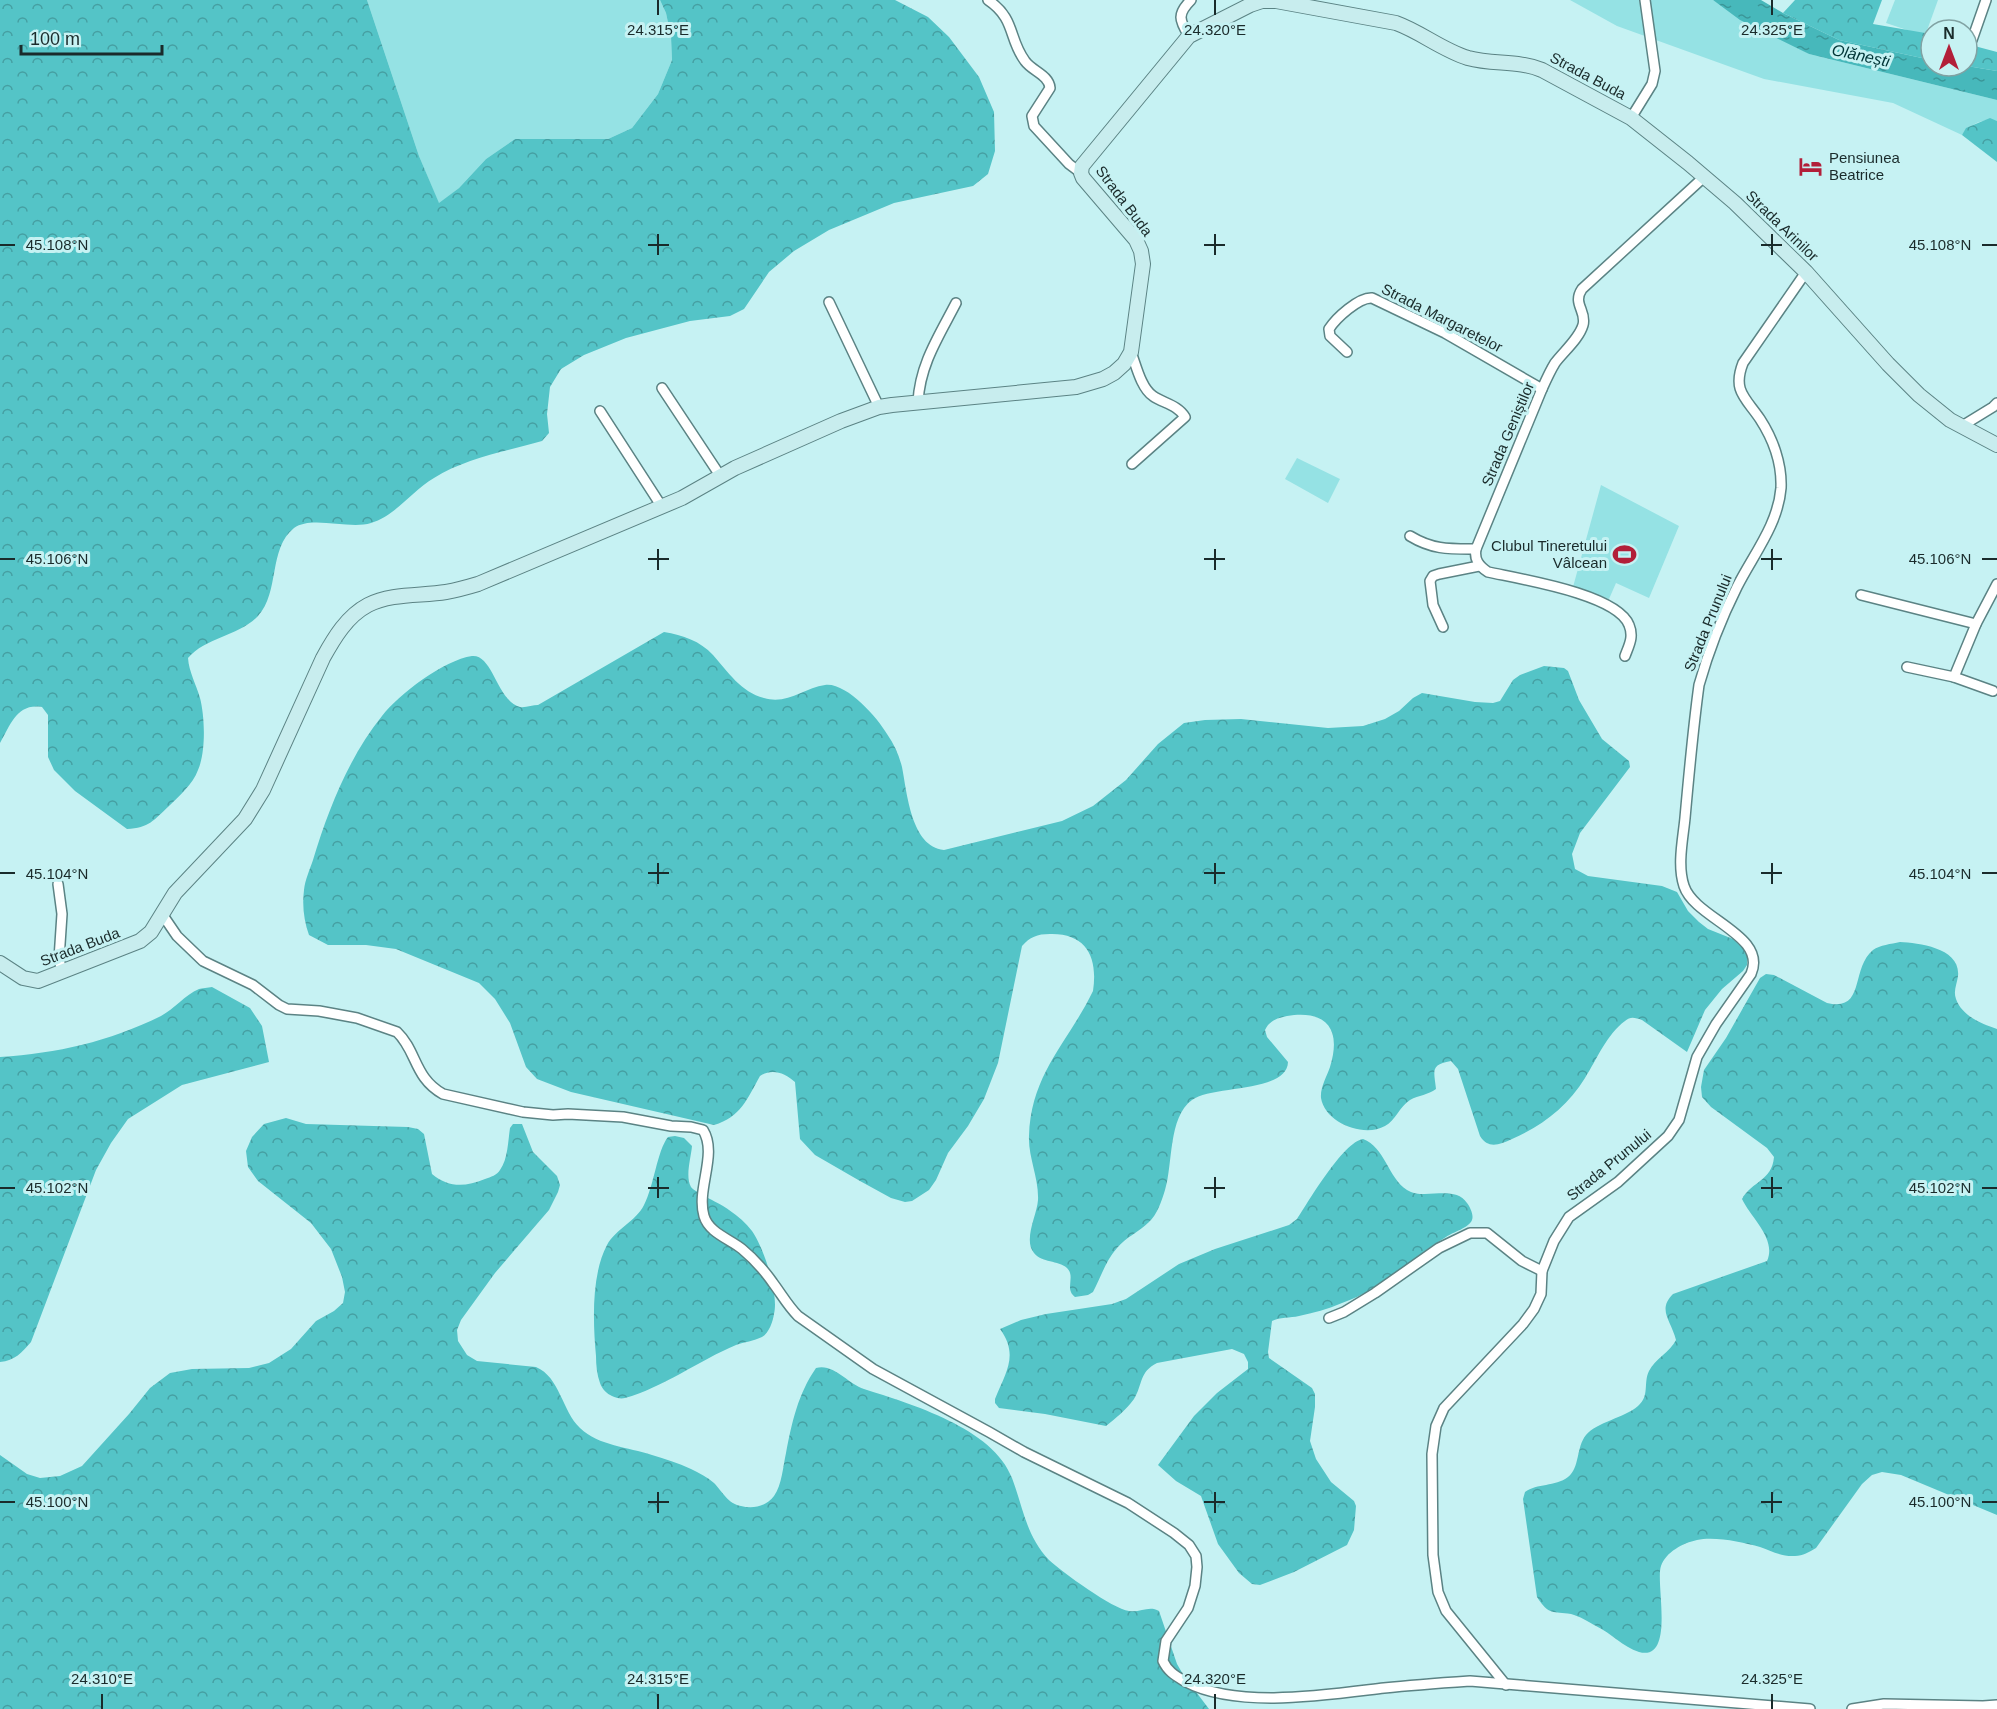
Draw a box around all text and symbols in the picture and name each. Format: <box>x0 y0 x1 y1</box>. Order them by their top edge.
scale bar <box>21 18 162 56</box>
north arrow <box>1919 18 1979 78</box>
text: 24.315°E <box>627 21 689 38</box>
text: 24.320°E <box>1184 21 1246 38</box>
text: 24.325°E <box>1741 21 1803 38</box>
text: N <box>1943 25 1955 42</box>
text: 100 m <box>30 29 80 49</box>
water label: Olănești <box>1830 41 1892 70</box>
street label: Strada Buda <box>1547 48 1630 103</box>
place label: Pensiunea Beatrice <box>1829 149 1901 183</box>
hotel icon: Pensiunea Beatrice <box>1798 154 1824 180</box>
street label: Strada Buda <box>1093 162 1157 240</box>
street label: Strada Arinilor <box>1743 187 1822 264</box>
text: 45.108°N <box>26 236 88 253</box>
text: 45.108°N <box>1909 236 1971 253</box>
street label: Strada Margaretelor <box>1379 280 1506 355</box>
street label: Strada Geniștilor <box>1478 379 1537 489</box>
place label: Clubul Tineretului Vâlcean <box>1491 537 1607 571</box>
sports icon: Clubul Tineretului Vâlcean <box>1612 542 1638 568</box>
text: 45.106°N <box>26 550 88 567</box>
text: 45.106°N <box>1909 550 1971 567</box>
street label: Strada Prunului <box>1680 572 1735 674</box>
text: 45.104°N <box>26 865 88 882</box>
text: 45.104°N <box>1909 865 1971 882</box>
street label: Strada Buda <box>38 923 122 969</box>
street label: Strada Prunului <box>1563 1125 1654 1204</box>
text: 45.102°N <box>26 1179 88 1196</box>
text: 45.102°N <box>1909 1179 1971 1196</box>
text: 45.100°N <box>26 1493 88 1510</box>
text: 45.100°N <box>1909 1493 1971 1510</box>
text: 24.310°E <box>71 1670 133 1687</box>
text: 24.315°E <box>627 1670 689 1687</box>
text: 24.320°E <box>1184 1670 1246 1687</box>
text: 24.325°E <box>1741 1670 1803 1687</box>

